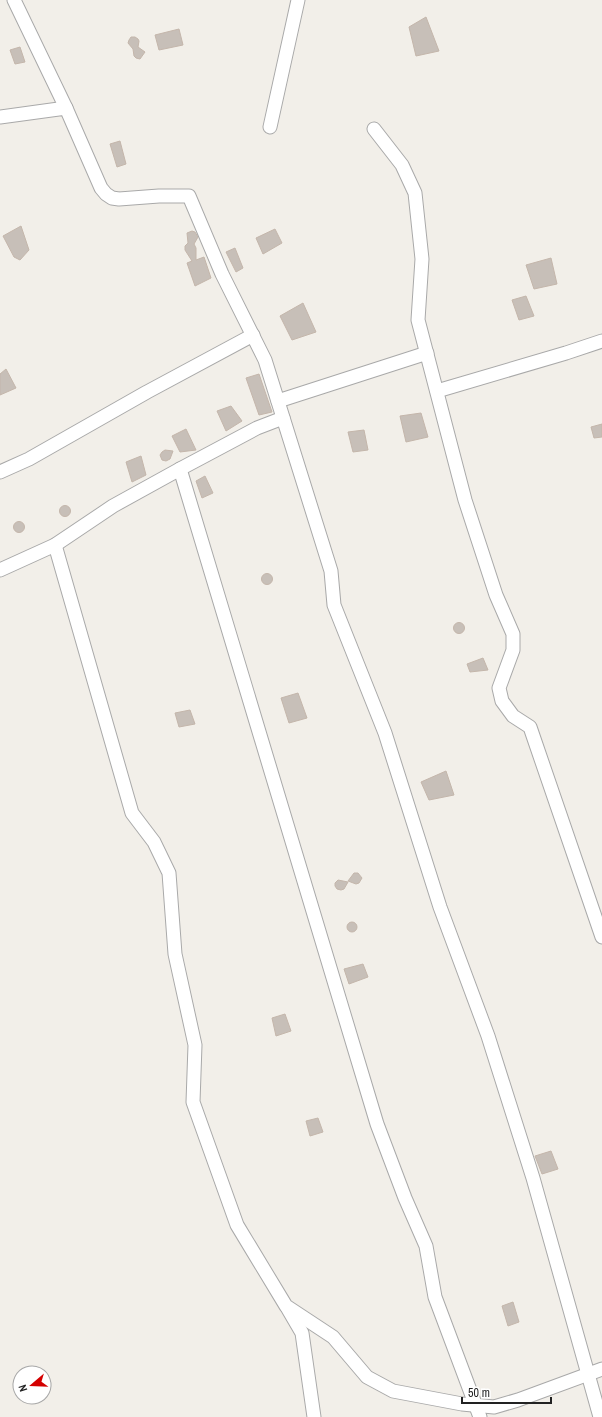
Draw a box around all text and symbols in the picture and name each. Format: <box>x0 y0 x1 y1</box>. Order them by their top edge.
north arrow <box>12 1365 52 1405</box>
scale bar <box>462 1379 551 1405</box>
text: N <box>15 1383 30 1394</box>
text: 50 m <box>468 1385 490 1401</box>

